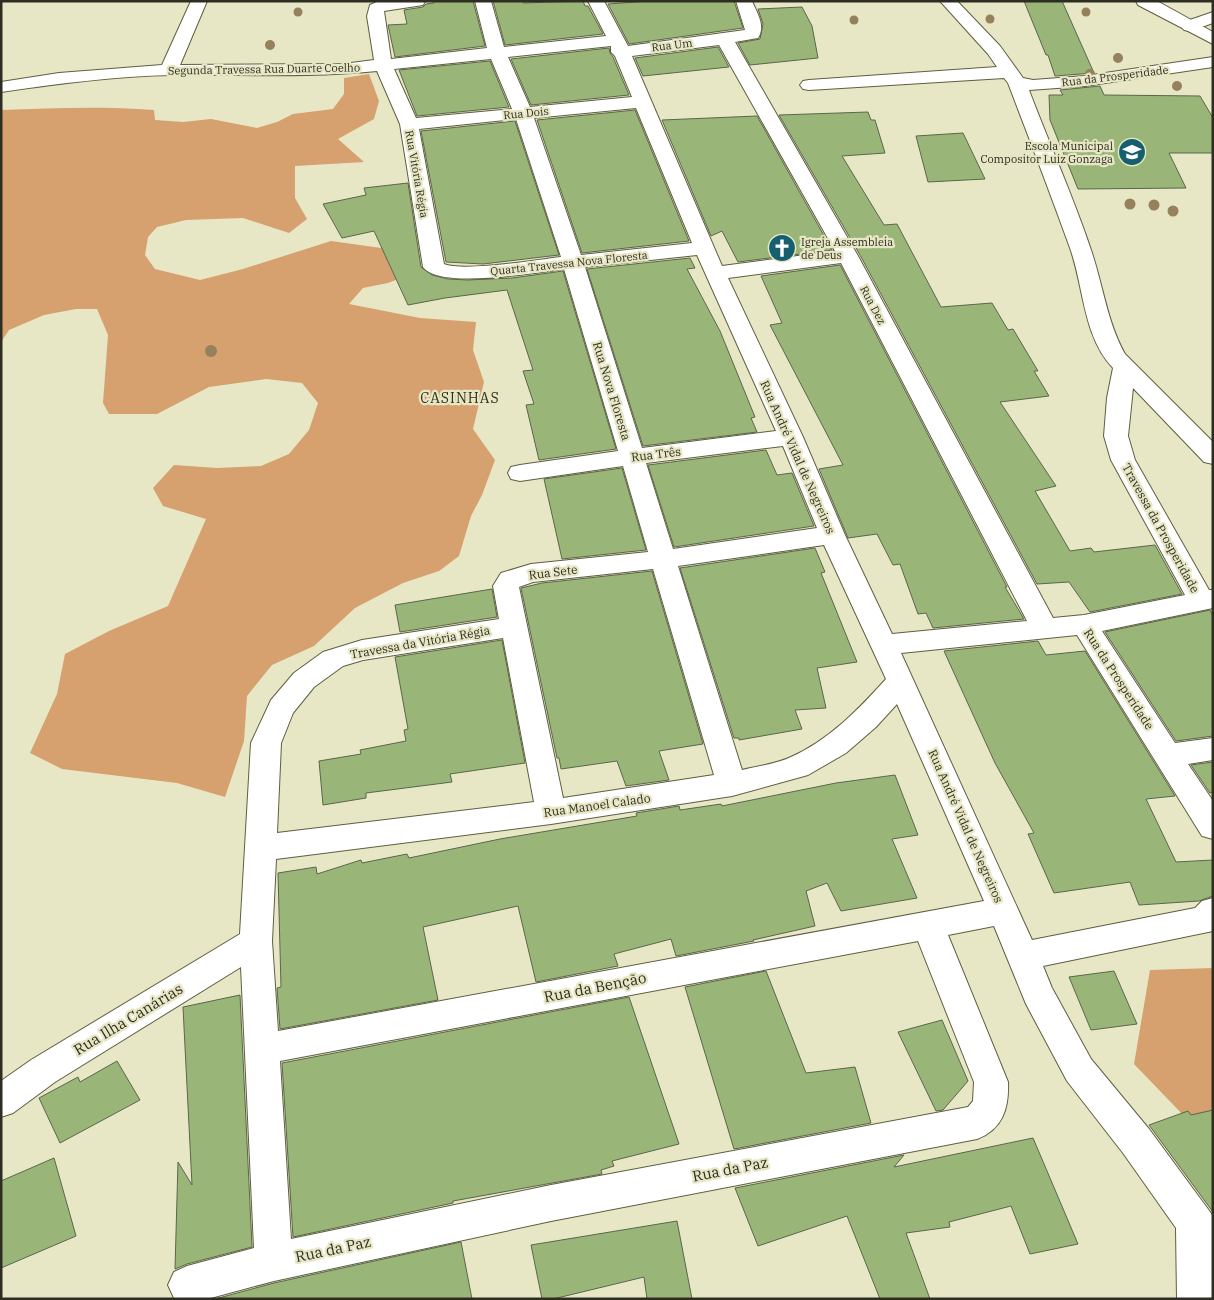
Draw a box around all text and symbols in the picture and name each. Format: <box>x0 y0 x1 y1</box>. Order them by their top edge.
street label: Rua Um <box>651 35 694 54</box>
street label: Segunda Travessa Rua Duarte Coelho <box>168 60 360 78</box>
street label: Rua da Prosperidade <box>1061 62 1169 90</box>
street label: Rua Dois <box>503 104 549 122</box>
street label: Rua Vitória Régia <box>402 129 432 219</box>
school or university icon: Escola Municipal Compositor Luiz Gonzaga <box>1117 137 1147 167</box>
place label: Escola Municipal Compositor Luiz Gonzaga <box>980 139 1113 166</box>
church icon: Igreja Assembleia de Deus <box>767 233 797 263</box>
place label: Igreja Assembleia de Deus <box>801 235 893 262</box>
street label: Quarta Travessa Nova Floresta <box>490 248 648 278</box>
street label: Rua Dez <box>857 283 889 327</box>
street label: Rua Nova Floresta <box>590 340 634 443</box>
street label: Rua André Vidal de Negreiros <box>757 378 839 536</box>
district label: CASINHAS <box>420 389 500 407</box>
street label: Rua Três <box>630 443 682 464</box>
street label: Travessa da Prosperidade <box>1119 461 1203 595</box>
street label: Rua Sete <box>528 562 578 582</box>
street label: Travessa da Vitória Régia <box>349 622 492 662</box>
street label: Rua da Prosperidade <box>1081 626 1157 732</box>
street label: Rua André Vidal de Negreiros <box>925 747 1007 905</box>
street label: Rua Manoel Calado <box>543 790 652 820</box>
street label: Rua da Benção <box>542 968 648 1006</box>
street label: Rua Ilha Canárias <box>70 979 186 1059</box>
street label: Rua da Paz <box>691 1152 769 1186</box>
street label: Rua da Paz <box>294 1232 372 1266</box>

